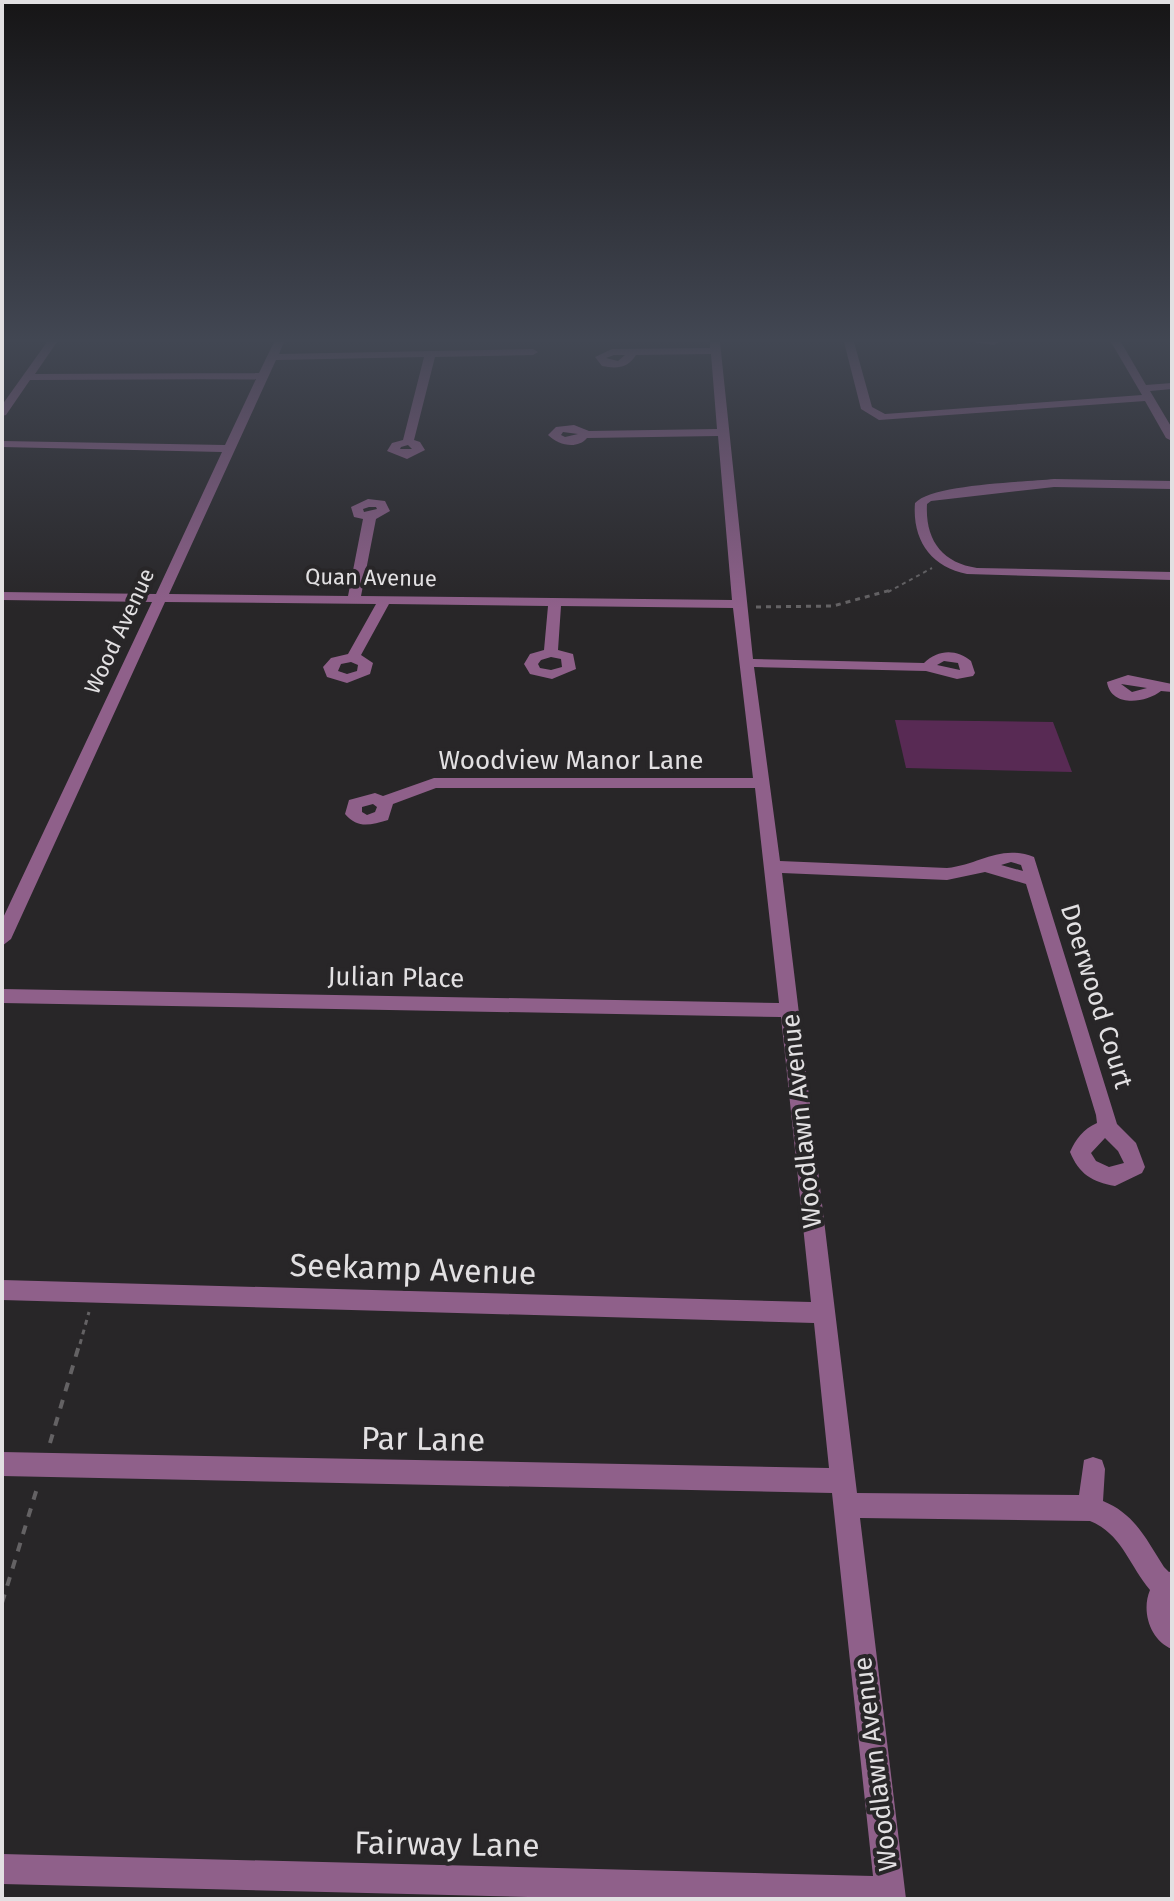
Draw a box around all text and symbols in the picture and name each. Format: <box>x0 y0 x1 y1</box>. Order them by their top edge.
street label: Quan Avenue <box>305 563 437 592</box>
street label: Wood Avenue <box>79 564 160 698</box>
street label: Woodview Manor Lane <box>439 745 703 776</box>
street label: Doerwood Court <box>1054 900 1139 1093</box>
street label: Julian Place <box>327 961 465 994</box>
street label: Woodlawn Avenue <box>775 1012 828 1230</box>
street label: Seekamp Avenue <box>289 1246 537 1292</box>
street label: Par Lane <box>361 1419 485 1459</box>
street label: Woodlawn Avenue <box>847 1655 904 1873</box>
street label: Fairway Lane <box>354 1823 540 1865</box>

